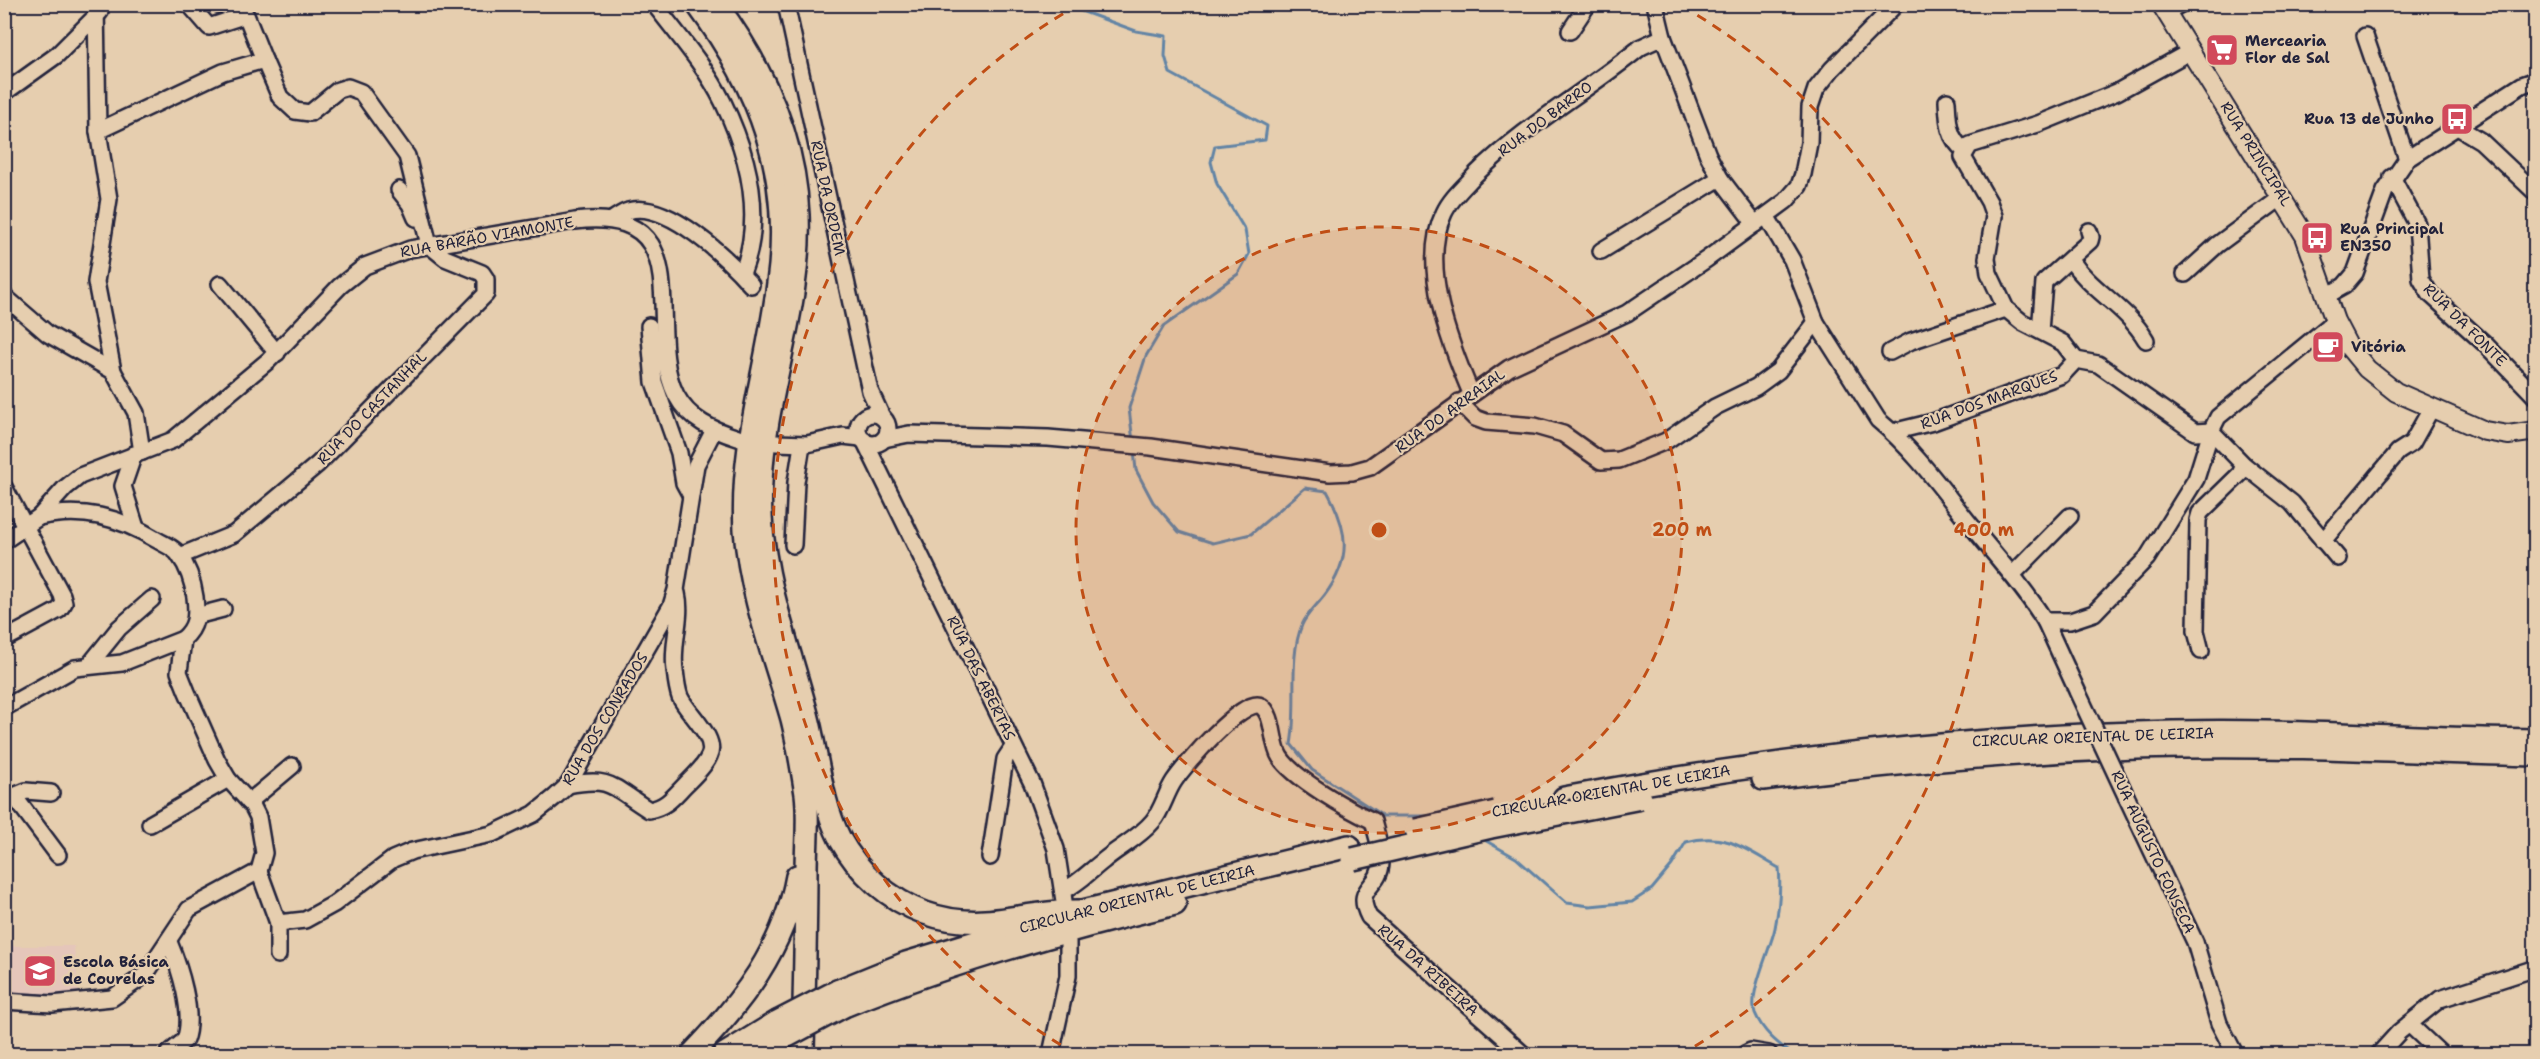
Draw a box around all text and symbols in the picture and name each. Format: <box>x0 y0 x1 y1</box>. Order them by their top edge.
place label: Mercearia Flor de Sal <box>2245 31 2330 68</box>
supermarket icon: Mercearia Flor de Sal <box>2204 32 2240 68</box>
street label: RUA DO BARRO <box>1494 77 1596 161</box>
street label: RUA PRINCIPAL <box>2216 98 2296 210</box>
bus stop icon: Rua 13 de Junho <box>2439 101 2475 137</box>
place label: Rua 13 de Junho <box>2304 109 2434 129</box>
street label: RUA DA ORDEM <box>806 139 850 257</box>
street label: RUA BARÃO VIAMONTE <box>398 210 575 262</box>
place label: Rua Principal EN350 <box>2340 219 2444 256</box>
bus stop icon: Rua Principal EN350 <box>2299 220 2335 256</box>
street label: RUA DA FONTE <box>2419 279 2511 371</box>
cafe icon: Vitória <box>2310 329 2346 365</box>
place label: Vitória <box>2351 337 2406 357</box>
street label: RUA DO CASTANHAL <box>313 347 431 469</box>
street label: RUA DO ARRAIAL <box>1391 364 1509 458</box>
street label: RUA DOS MARQUES <box>1918 366 2060 434</box>
text: 200 m <box>1652 518 1713 542</box>
text: 400 m <box>1954 518 2015 542</box>
centre of rings <box>1369 520 1389 540</box>
street label: RUA DAS ABERTAS <box>942 612 1020 744</box>
street label: RUA DOS CONRADOS <box>557 649 653 789</box>
street label: CIRCULAR ORIENTAL DE LEIRIA <box>1972 723 2214 751</box>
street label: CIRCULAR ORIENTAL DE LEIRIA <box>1490 760 1732 822</box>
street label: RUA AUGUSTO FONSECA <box>2106 767 2200 937</box>
street label: CIRCULAR ORIENTAL DE LEIRIA <box>1017 860 1257 938</box>
street label: RUA DA RIBEIRA <box>1373 919 1483 1021</box>
place label: Escola Básica de Courelas <box>63 952 170 989</box>
school or university icon: Escola Básica de Courelas <box>22 953 58 989</box>

